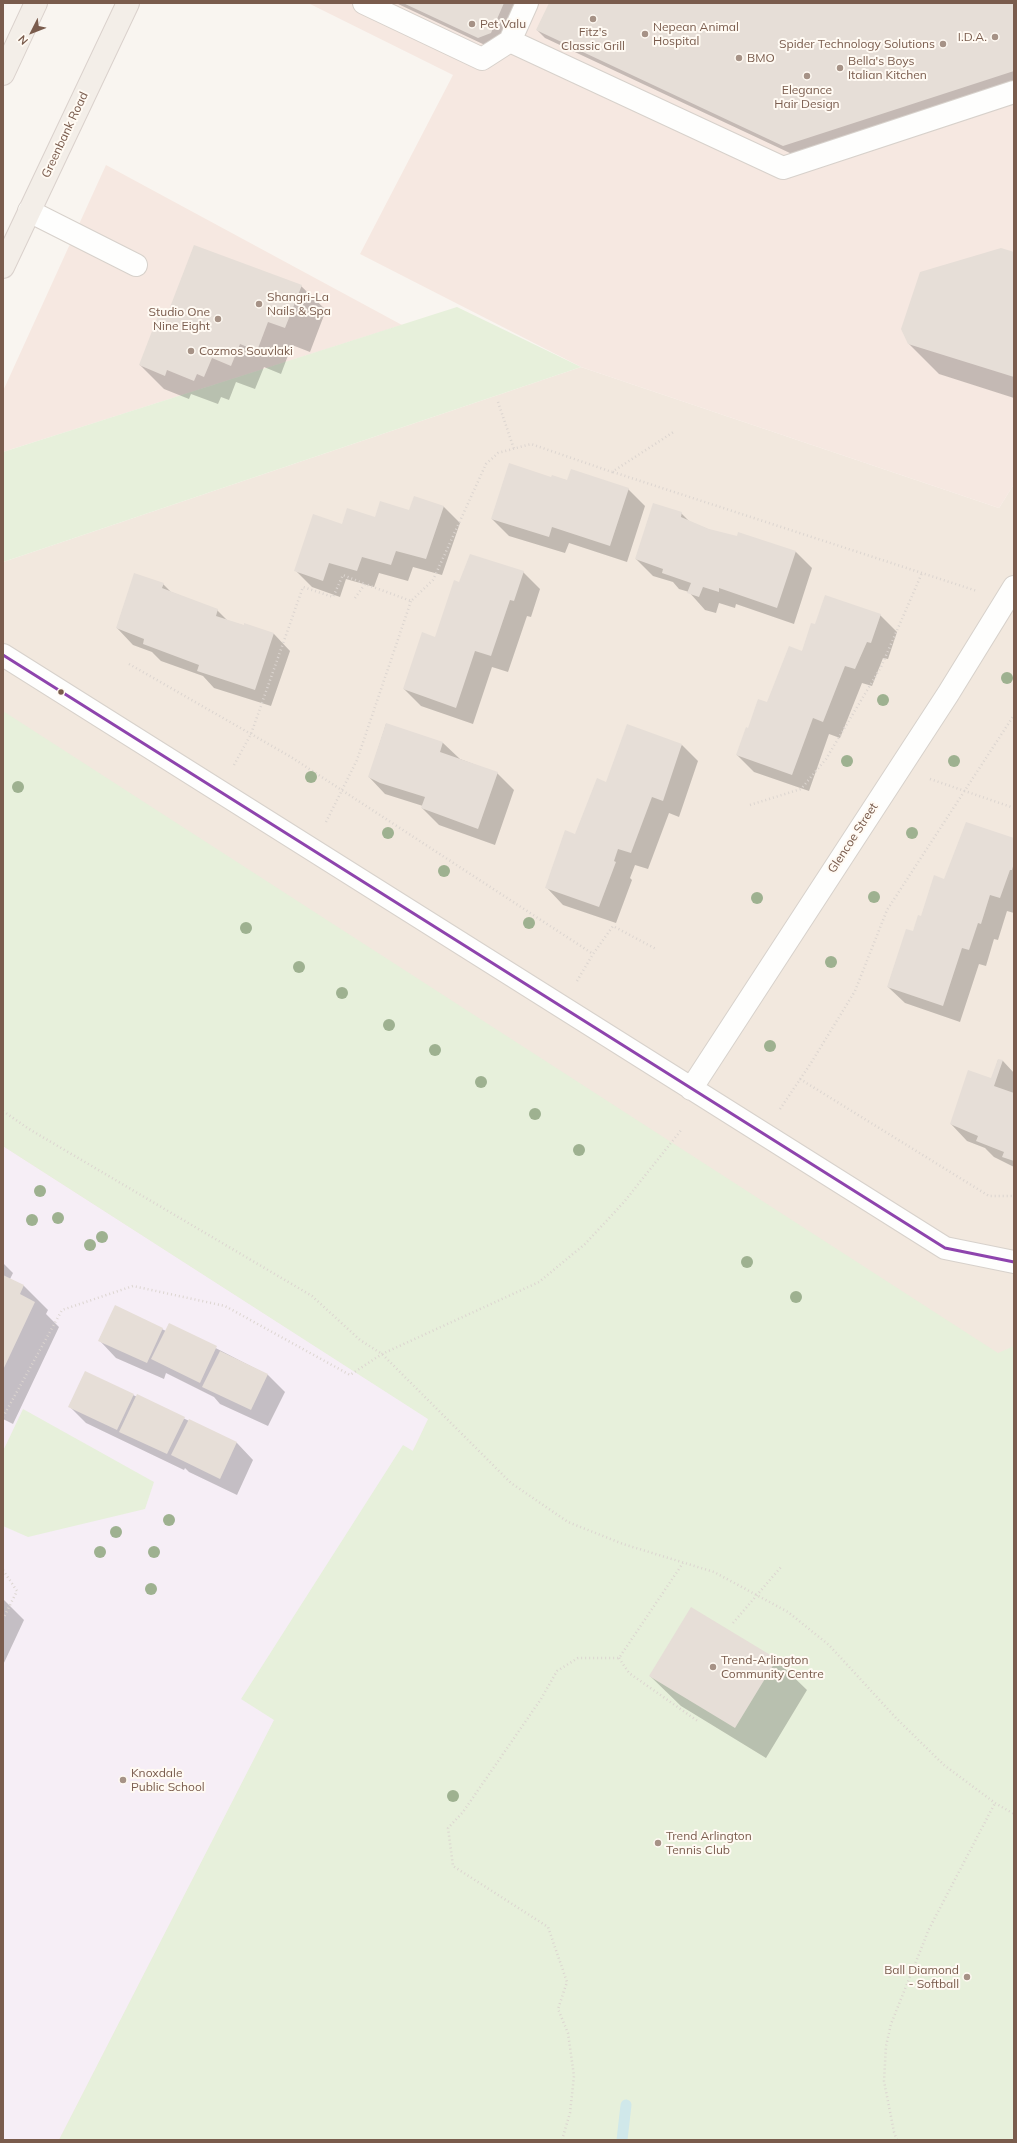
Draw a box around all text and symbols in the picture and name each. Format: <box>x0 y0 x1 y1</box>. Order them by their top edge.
north arrow <box>12 12 52 52</box>
marker: Fitz's Classic Grill <box>588 14 598 24</box>
place label: Pet Valu <box>480 17 526 31</box>
marker: Pet Valu <box>467 19 477 29</box>
place label: Nepean Animal Hospital <box>653 20 739 48</box>
place label: Fitz's Classic Grill <box>561 25 625 53</box>
marker: Nepean Animal Hospital <box>640 29 650 39</box>
place label: I.D.A. <box>958 30 987 44</box>
text: N <box>15 32 31 48</box>
marker: I.D.A. <box>990 32 1000 42</box>
place label: Spider Technology Solutions <box>779 37 935 51</box>
marker: Spider Technology Solutions <box>938 39 948 49</box>
place label: BMO <box>747 51 775 65</box>
marker: BMO <box>734 53 744 63</box>
place label: Bella's Boys Italian Kitchen <box>848 54 927 82</box>
marker: Bella's Boys Italian Kitchen <box>835 63 845 73</box>
marker: Elegance Hair Design <box>802 71 812 81</box>
place label: Elegance Hair Design <box>774 83 840 111</box>
street label: Greenbank Road <box>39 90 91 180</box>
place label: Shangri-La Nails & Spa <box>267 290 331 318</box>
marker: Shangri-La Nails & Spa <box>254 299 264 309</box>
place label: Studio One Nine Eight <box>149 305 210 333</box>
marker: Studio One Nine Eight <box>213 314 223 324</box>
place label: Cozmos Souvlaki <box>199 344 293 358</box>
marker: Cozmos Souvlaki <box>186 346 196 356</box>
unlabelled marker <box>56 687 66 697</box>
street label: Glencoe Street <box>825 800 881 876</box>
place label: Trend-Arlington Community Centre <box>721 1653 824 1681</box>
marker: Trend-Arlington Community Centre <box>708 1662 718 1672</box>
place label: Knoxdale Public School <box>131 1766 205 1794</box>
marker: Knoxdale Public School <box>118 1775 128 1785</box>
place label: Trend Arlington Tennis Club <box>666 1829 752 1857</box>
marker: Trend Arlington Tennis Club <box>653 1838 663 1848</box>
place label: Ball Diamond - Softball <box>884 1963 959 1991</box>
marker: Ball Diamond - Softball <box>962 1972 972 1982</box>

